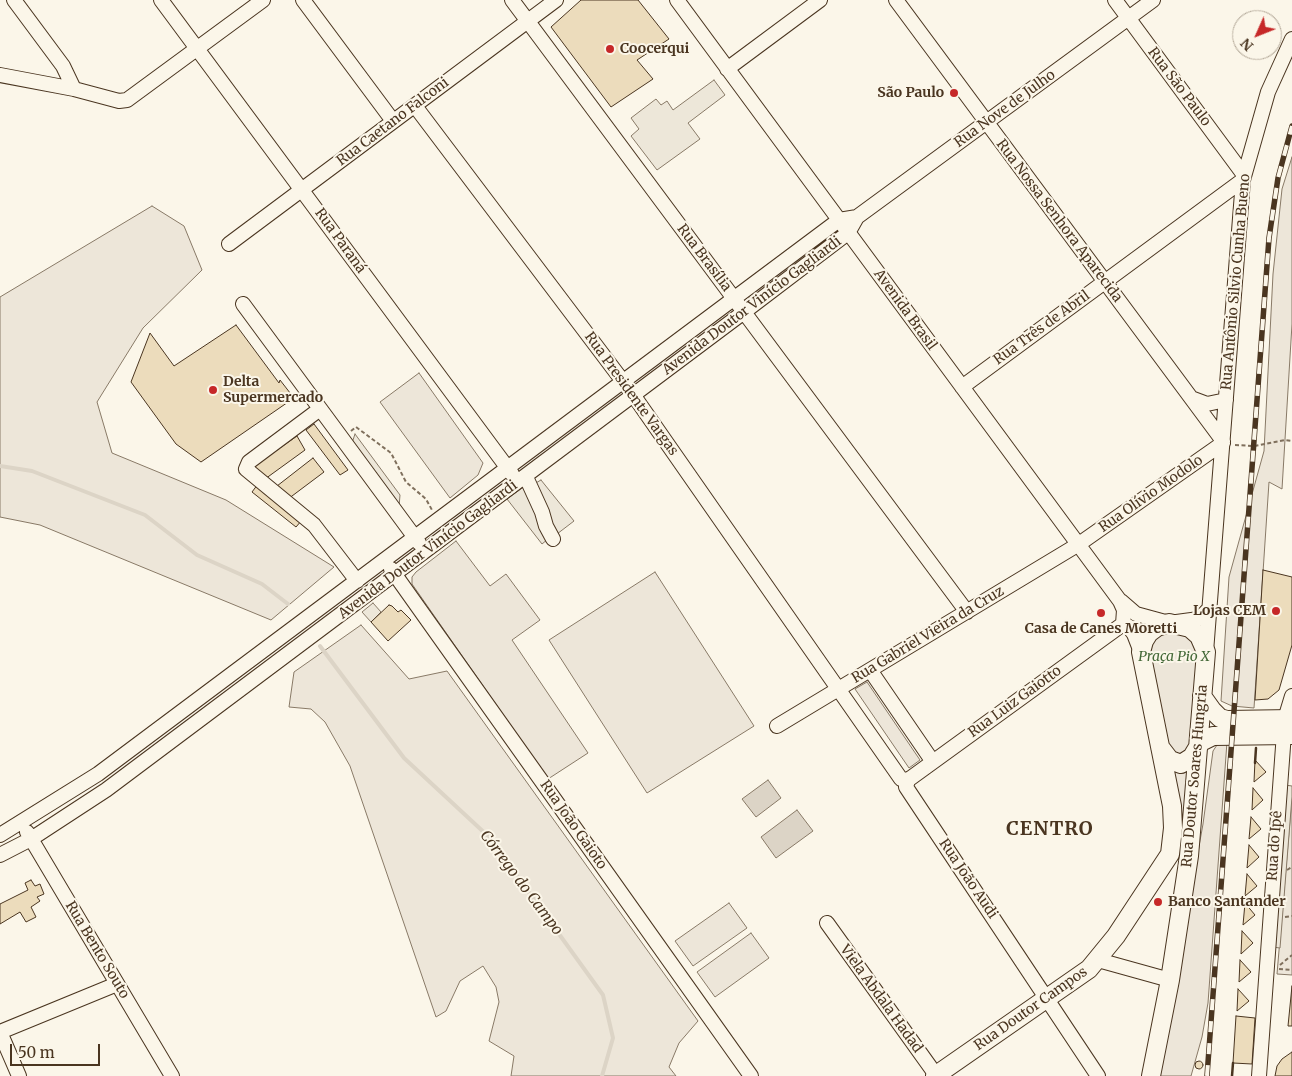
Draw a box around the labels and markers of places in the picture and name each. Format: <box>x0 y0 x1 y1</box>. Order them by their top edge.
place label: Coocerqui <box>620 41 689 57</box>
marker: Coocerqui <box>604 43 616 55</box>
place label: São Paulo <box>877 85 944 101</box>
marker: São Paulo <box>948 87 960 99</box>
place label: Delta Supermercado <box>223 374 323 407</box>
marker: Delta Supermercado <box>207 384 219 396</box>
place label: Lojas CEM <box>1193 603 1266 619</box>
marker: Lojas CEM <box>1270 605 1282 617</box>
marker: Casa de Canes Moretti <box>1095 607 1107 619</box>
place label: Casa de Canes Moretti <box>1025 621 1177 637</box>
place label: Banco Santander <box>1168 894 1286 910</box>
marker: Banco Santander <box>1152 896 1164 908</box>

